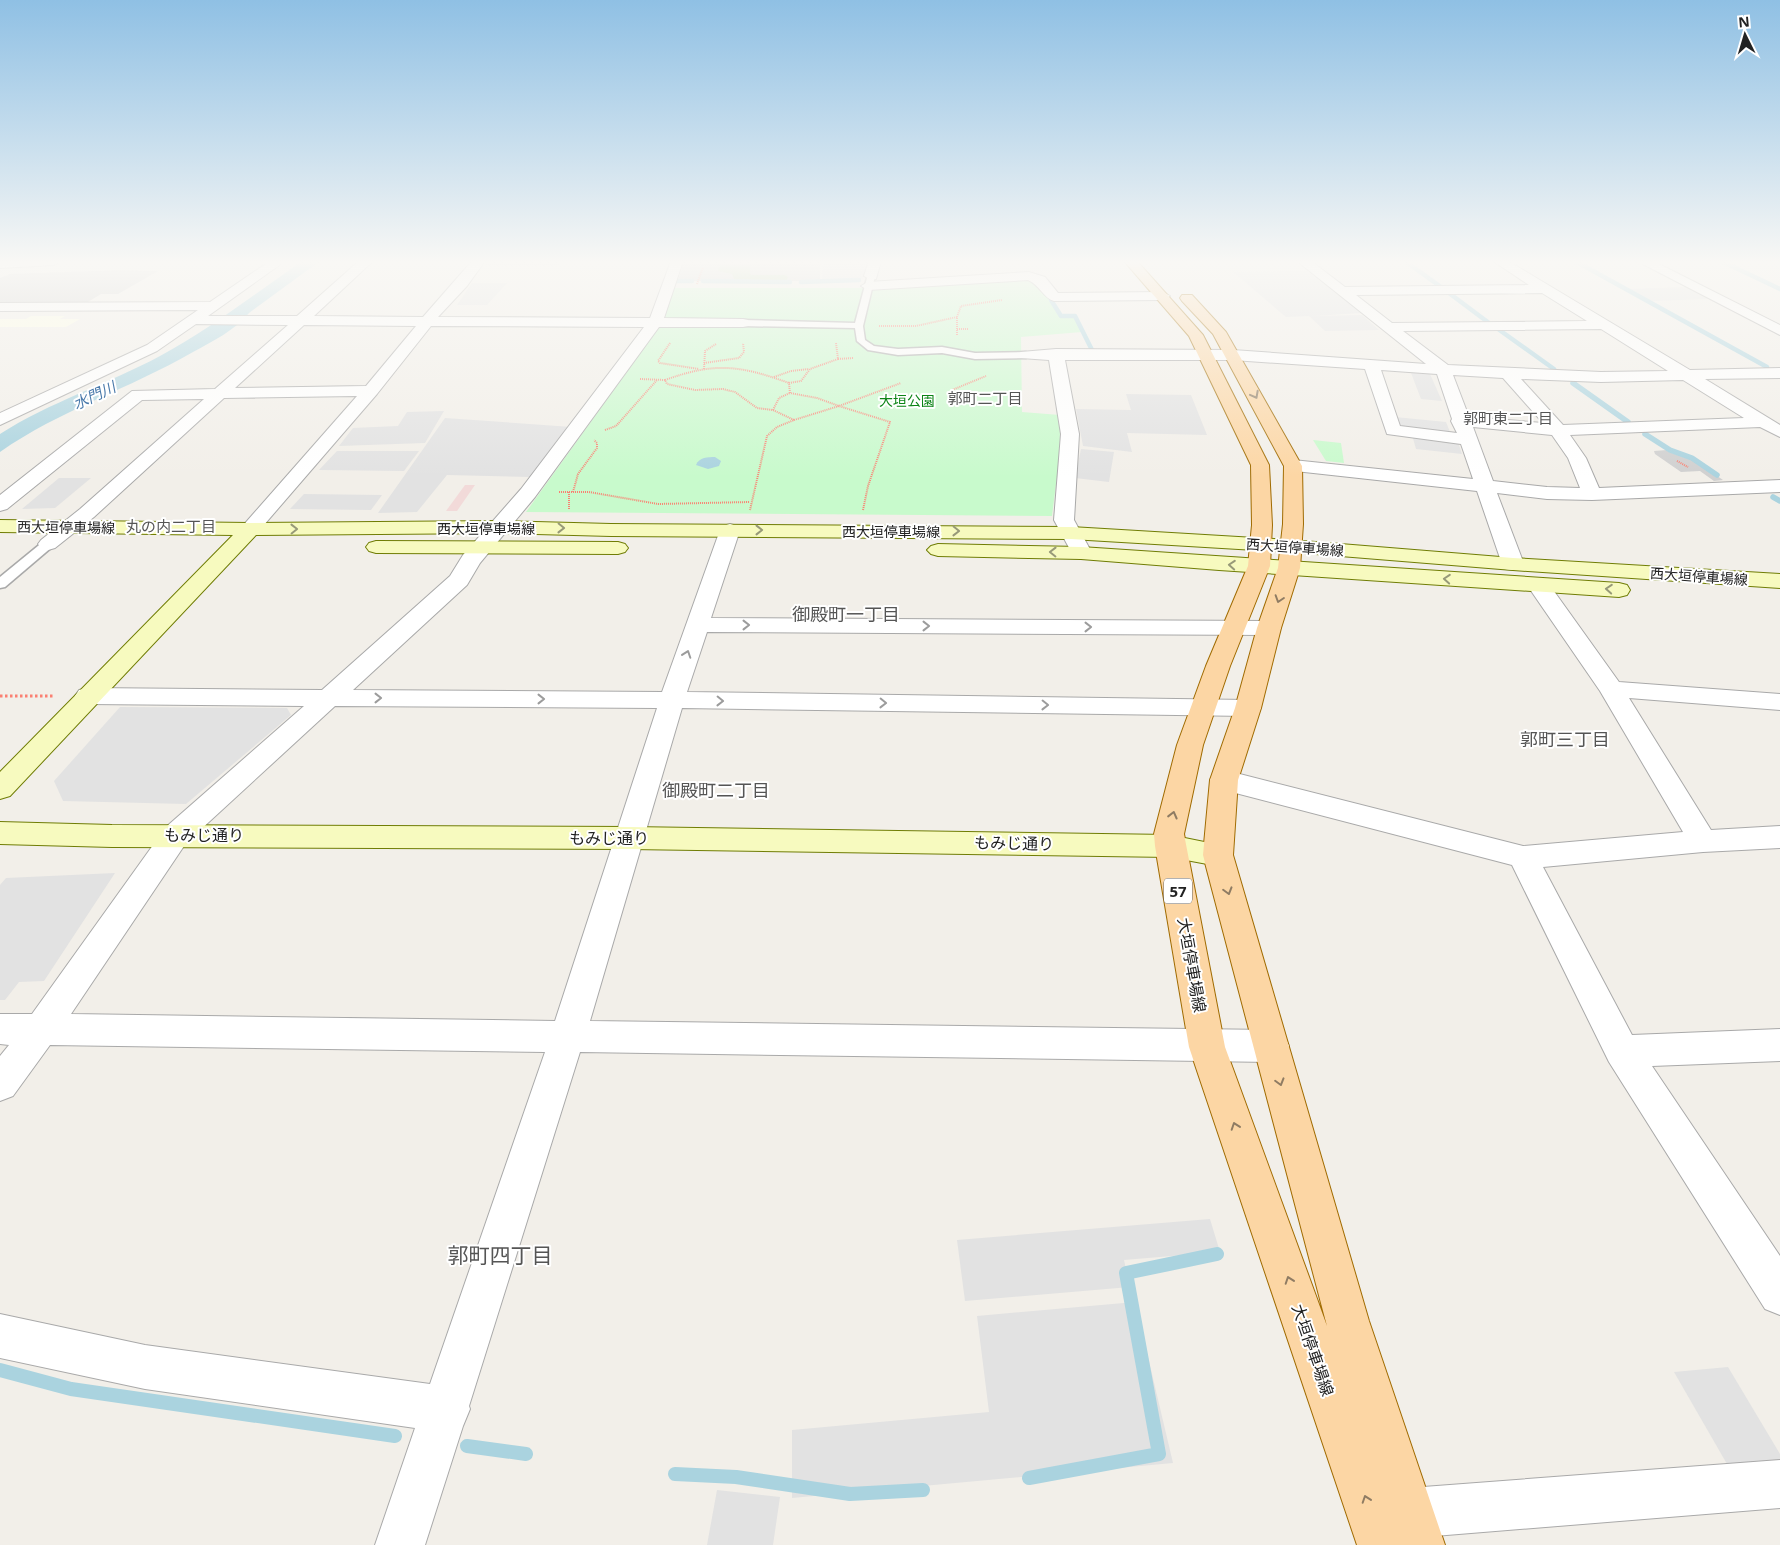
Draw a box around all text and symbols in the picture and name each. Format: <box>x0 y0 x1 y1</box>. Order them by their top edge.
north arrow <box>1720 10 1770 60</box>
text: N <box>1737 12 1750 32</box>
water label: 水門川 <box>69 376 120 414</box>
district label: 郭町二丁目 <box>947 388 1023 408</box>
one-way arrow <box>1248 390 1258 399</box>
park label: 大垣公園 <box>879 391 935 410</box>
district label: 郭町東二丁目 <box>1463 408 1553 428</box>
district label: 丸の内二丁目 <box>126 516 216 536</box>
street label: 西大垣停車場線 <box>17 517 115 537</box>
street label: 西大垣停車場線 <box>437 519 535 538</box>
street label: 西大垣停車場線 <box>842 522 940 541</box>
one-way arrow <box>557 523 565 534</box>
one-way arrow <box>290 524 298 534</box>
one-way arrow <box>755 525 763 535</box>
one-way arrow <box>952 526 960 536</box>
street label: 西大垣停車場線 <box>1245 534 1345 560</box>
one-way arrow <box>1049 547 1056 557</box>
one-way arrow <box>1228 559 1236 570</box>
street label: 西大垣停車場線 <box>1649 563 1749 589</box>
one-way arrow <box>1443 573 1451 584</box>
one-way arrow <box>1605 584 1613 595</box>
one-way arrow <box>1275 594 1285 603</box>
district label: 御殿町一丁目 <box>792 602 900 626</box>
one-way arrow <box>742 620 750 630</box>
one-way arrow <box>922 621 930 631</box>
one-way arrow <box>1084 622 1092 632</box>
one-way arrow <box>681 650 691 659</box>
one-way arrow <box>374 693 382 703</box>
one-way arrow <box>537 694 545 704</box>
one-way arrow <box>717 696 725 706</box>
one-way arrow <box>879 698 887 708</box>
one-way arrow <box>1042 700 1049 710</box>
district label: 郭町三丁目 <box>1520 727 1610 751</box>
district label: 御殿町二丁目 <box>662 778 770 802</box>
one-way arrow <box>1167 811 1178 820</box>
street label: もみじ通り <box>164 824 244 846</box>
street label: もみじ通り <box>569 827 649 849</box>
street label: もみじ通り <box>974 831 1054 855</box>
road number: 57 <box>1164 878 1192 904</box>
one-way arrow <box>1222 887 1233 896</box>
street label: 大垣停車場線 <box>1173 916 1211 1014</box>
one-way arrow <box>1275 1077 1285 1085</box>
one-way arrow <box>1231 1123 1241 1131</box>
district label: 郭町四丁目 <box>448 1241 553 1269</box>
one-way arrow <box>1285 1276 1295 1284</box>
street label: 大垣停車場線 <box>1287 1301 1339 1399</box>
one-way arrow <box>1362 1495 1372 1504</box>

